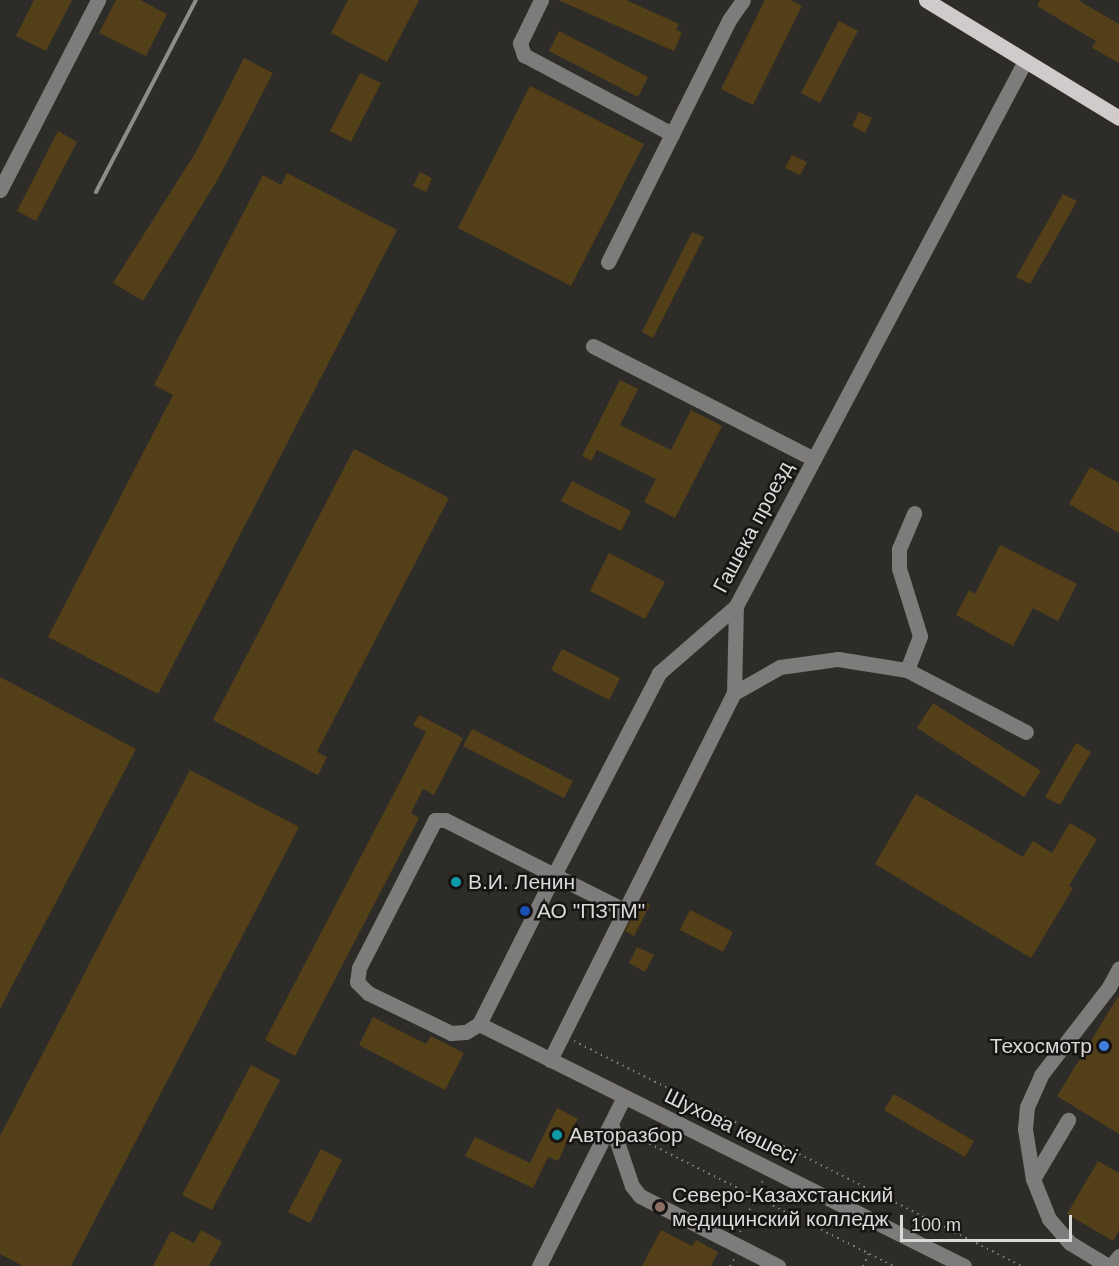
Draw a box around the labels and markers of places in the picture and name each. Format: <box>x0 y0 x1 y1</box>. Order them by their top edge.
place label: В.И. Ленин <box>468 869 575 895</box>
marker: В.И. Ленин <box>449 875 463 889</box>
place label: АО "ПЗТМ" <box>537 898 645 924</box>
marker: АО "ПЗТМ" <box>518 904 532 918</box>
place label: Техосмотр <box>990 1033 1092 1059</box>
marker: Техосмотр <box>1097 1039 1111 1053</box>
place label: Авторазбор <box>569 1122 683 1148</box>
marker: Авторазбор <box>550 1128 564 1142</box>
place label: Северо-Казахстанский медицинский колледж <box>672 1182 893 1232</box>
marker: Северо-Казахстанский медицинский колледж <box>653 1200 667 1214</box>

